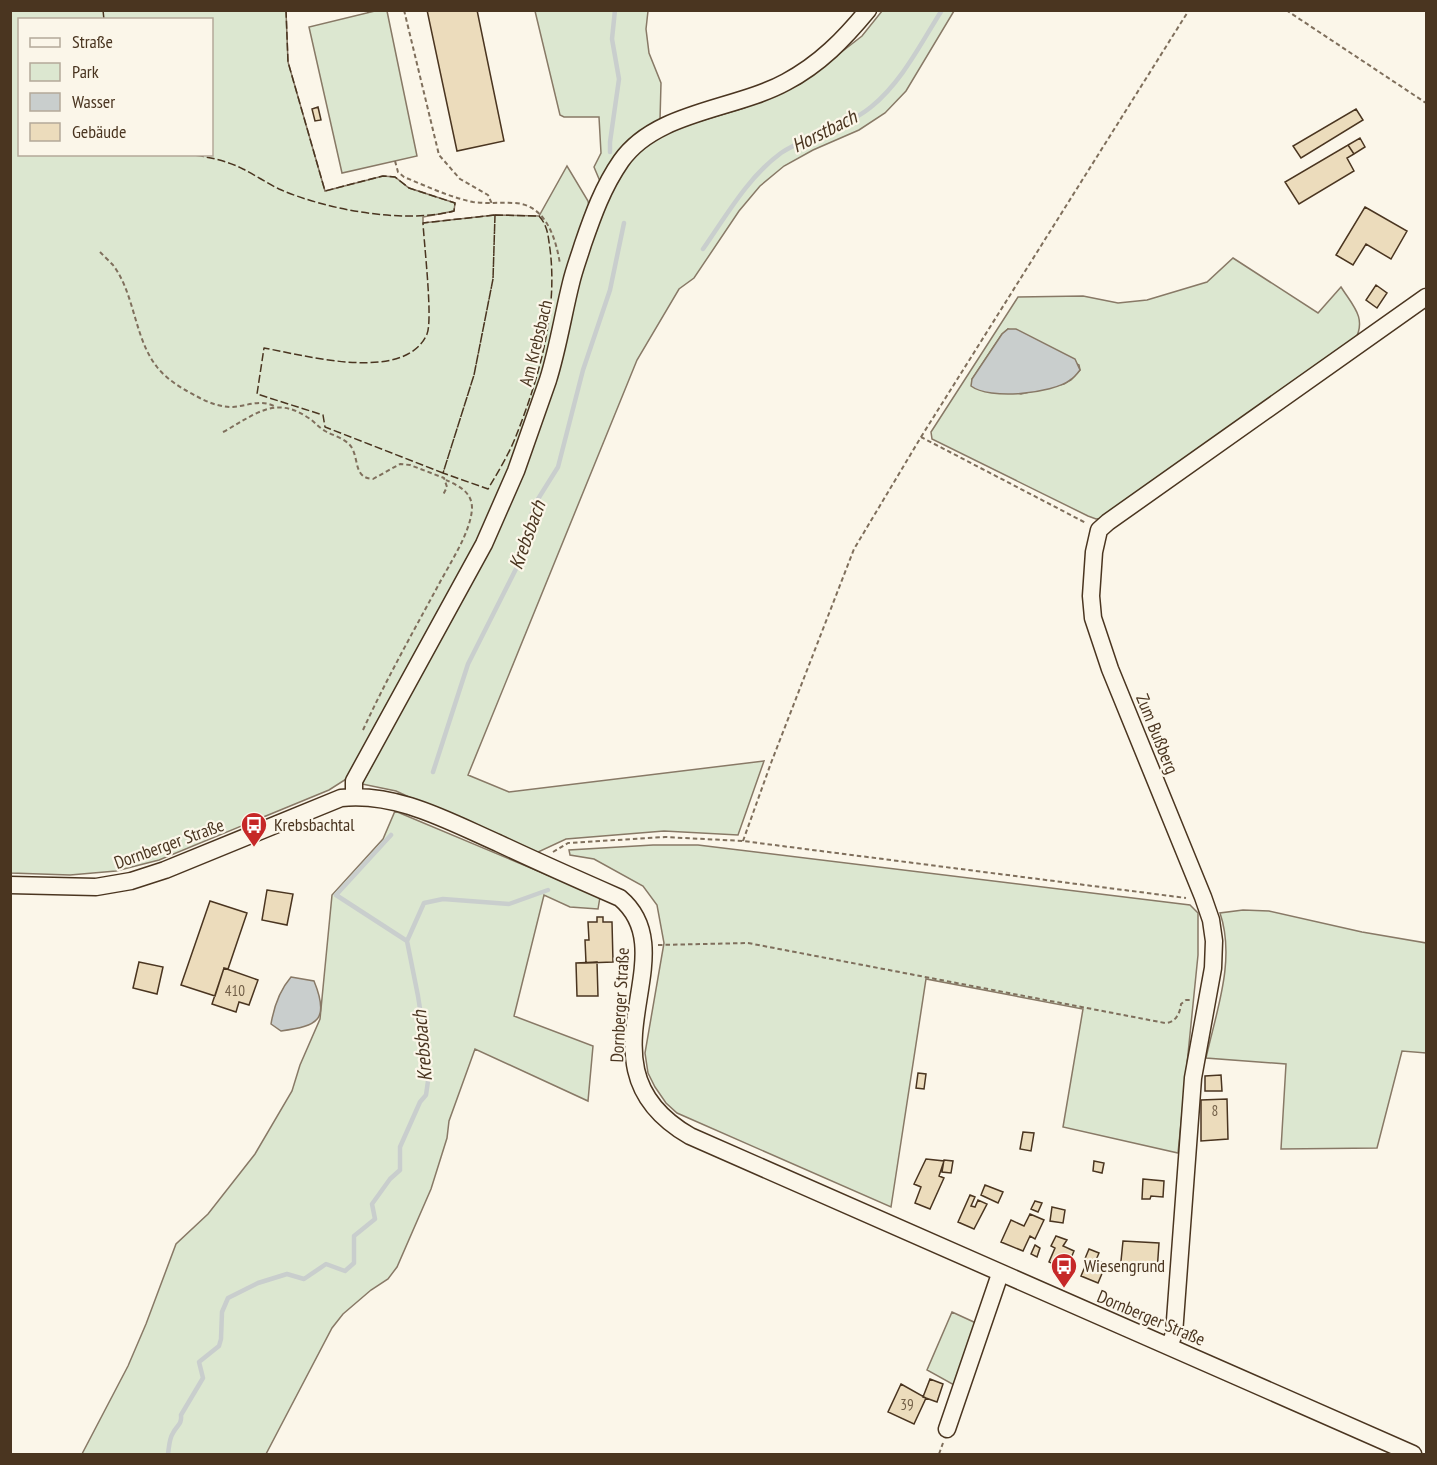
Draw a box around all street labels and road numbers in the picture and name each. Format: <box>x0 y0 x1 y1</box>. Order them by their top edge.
street label: Am Krebsbach <box>514 297 557 388</box>
street label: Zum Bußberg <box>1131 691 1184 777</box>
street label: Dornberger Straße <box>111 813 227 874</box>
street label: Dornberger Straße <box>605 947 634 1063</box>
street label: Dornberger Straße <box>1094 1284 1209 1351</box>

